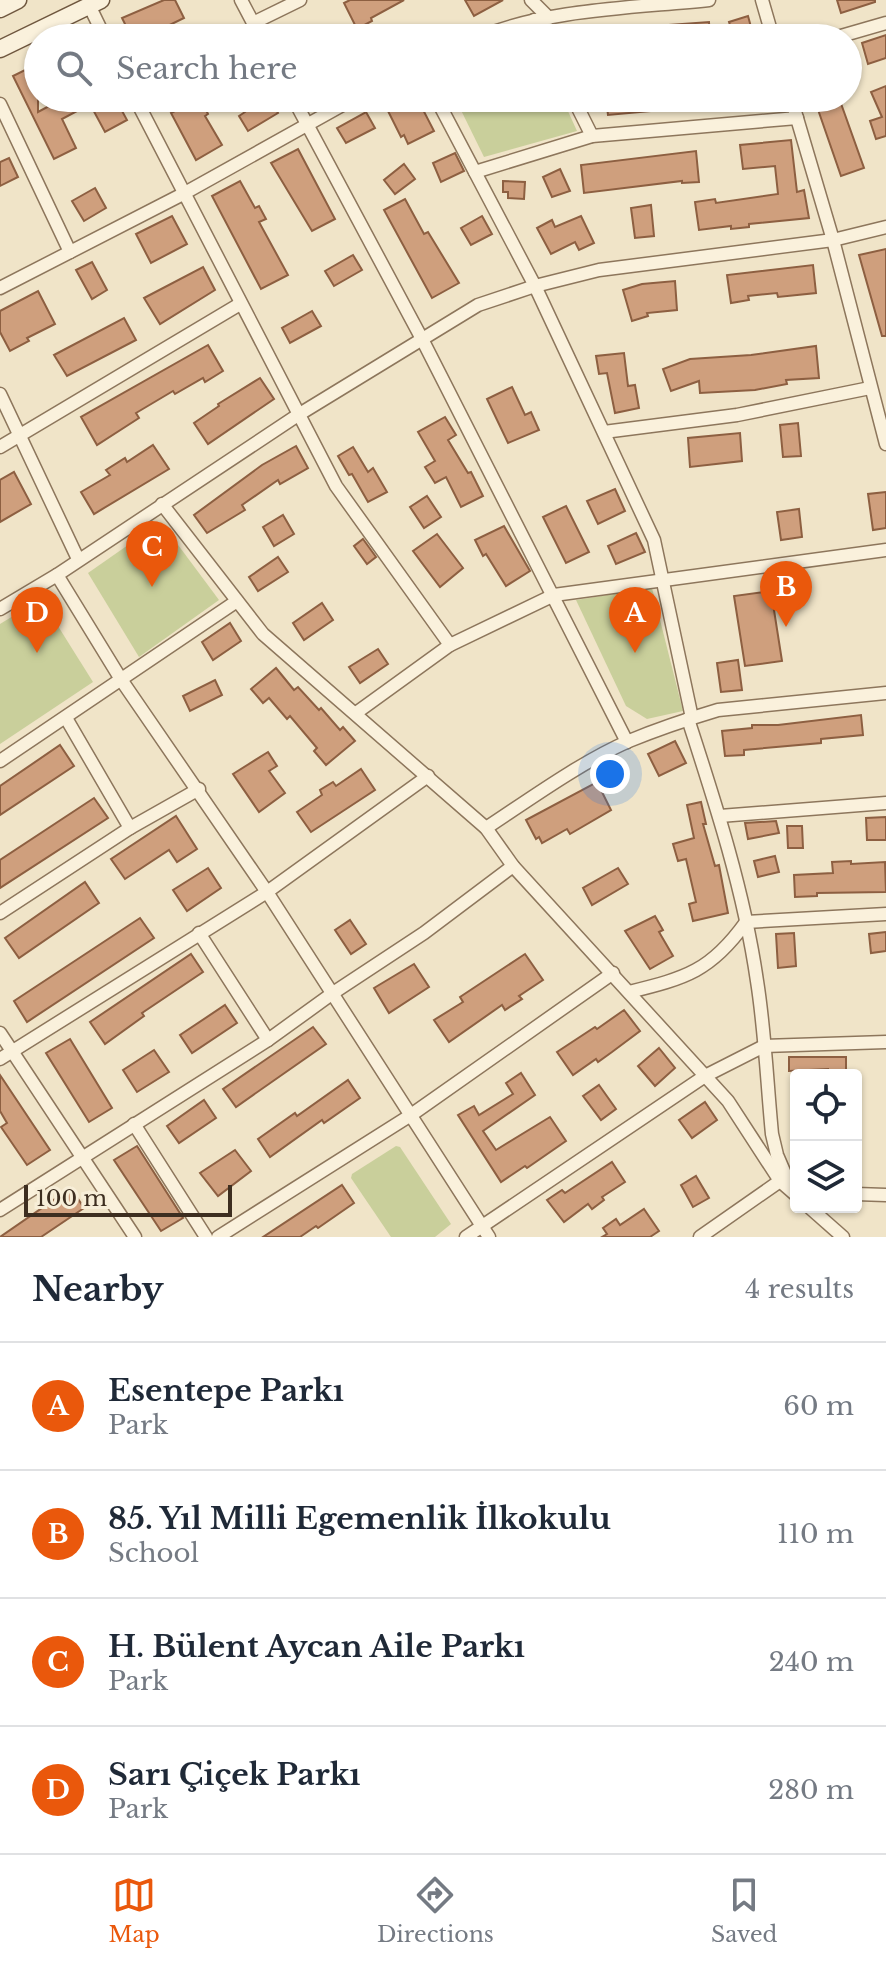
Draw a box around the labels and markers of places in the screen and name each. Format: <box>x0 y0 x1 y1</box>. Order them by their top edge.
pin: C <box>126 521 178 587</box>
pin: B <box>760 561 812 627</box>
pin: D <box>11 587 63 653</box>
pin: A <box>609 587 661 653</box>

